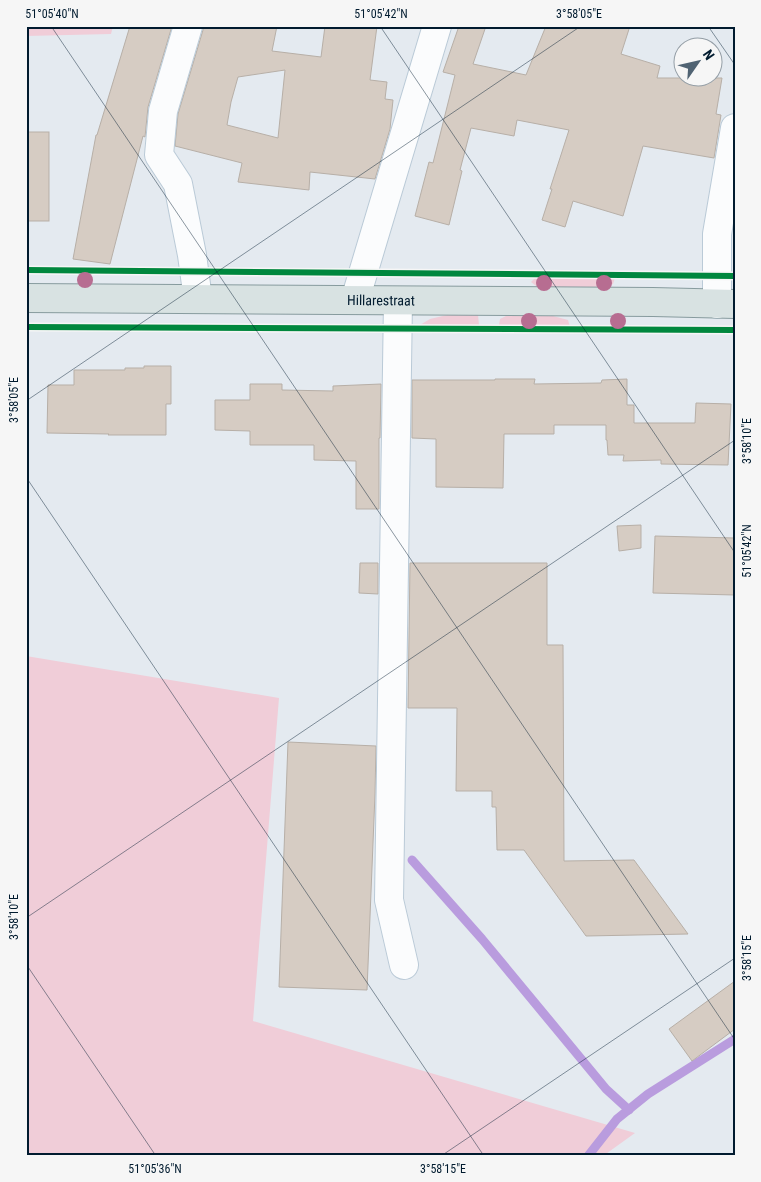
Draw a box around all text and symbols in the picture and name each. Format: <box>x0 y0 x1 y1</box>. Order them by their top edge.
text: 51°05'40"N <box>25 7 79 21</box>
text: 51°05'42"N <box>354 7 408 21</box>
text: 3°58'05"E <box>556 7 602 21</box>
north arrow <box>674 38 724 88</box>
text: N <box>700 47 718 63</box>
street label: Hillarestraat <box>347 292 415 308</box>
text: 3°58'05"E <box>7 377 21 423</box>
text: 3°58'10"E <box>740 418 754 464</box>
text: 51°05'42"N <box>740 524 754 578</box>
text: 3°58'10"E <box>7 894 21 940</box>
text: 3°58'15"E <box>740 935 754 981</box>
text: 51°05'36"N <box>128 1162 182 1176</box>
text: 3°58'15"E <box>420 1162 466 1176</box>

